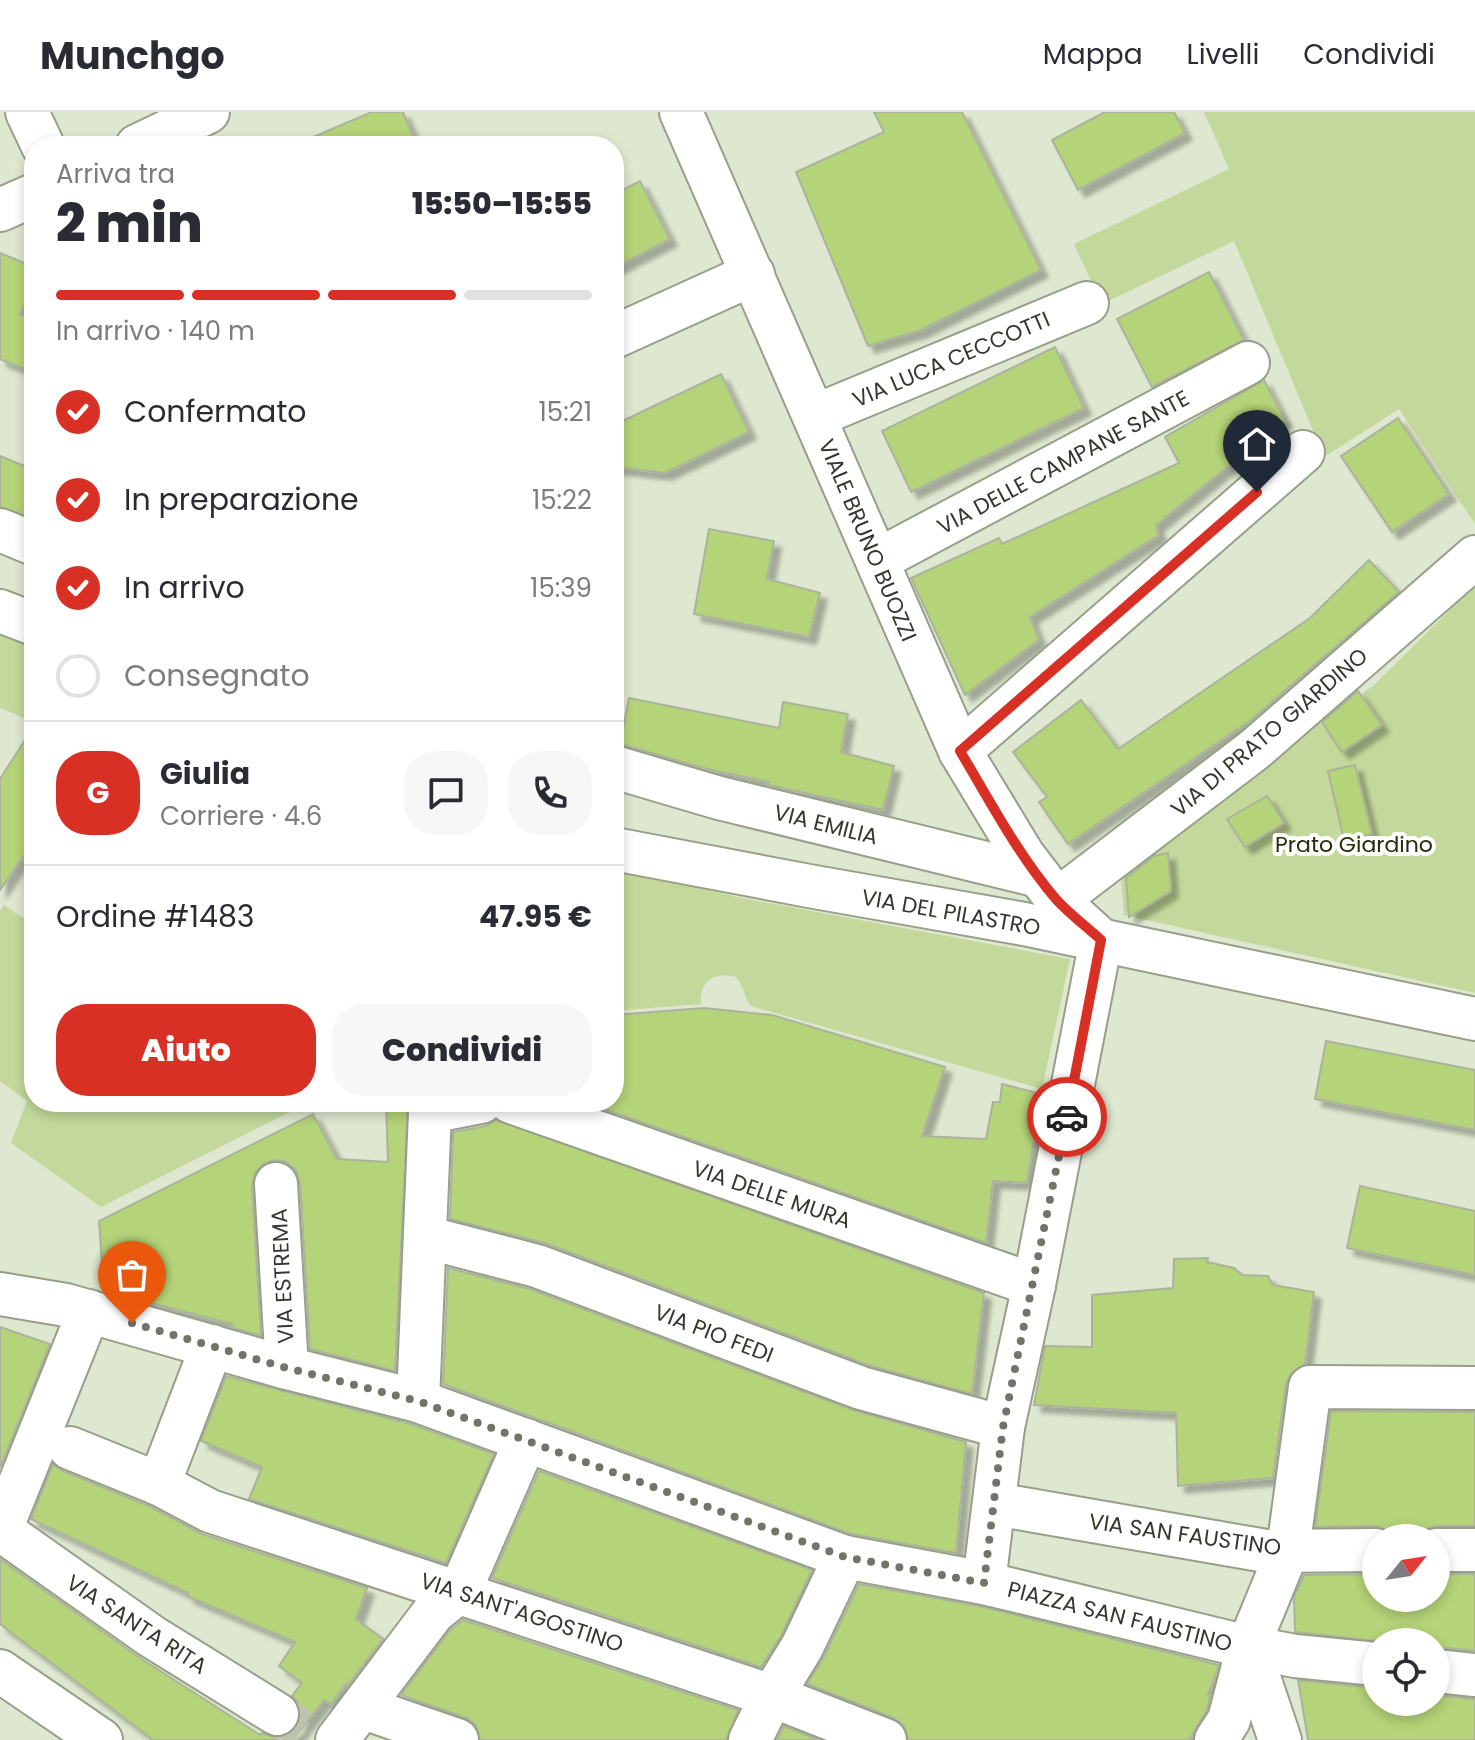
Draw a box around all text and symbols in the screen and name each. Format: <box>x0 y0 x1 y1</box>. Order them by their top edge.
text: Munchgo <box>40 29 225 82</box>
text: Mappa <box>1043 35 1143 74</box>
text: Livelli <box>1187 35 1259 74</box>
text: Condividi <box>1303 35 1435 74</box>
text: Arriva tra <box>56 156 175 192</box>
text: 15:50–15:55 <box>412 182 592 225</box>
text: 2 min <box>56 187 203 260</box>
street label: VIA LUCA CECCOTTI <box>848 304 1055 415</box>
text: In arrivo · 140 m <box>56 313 255 349</box>
street label: VIA DELLE CAMPANE SANTE <box>932 383 1195 542</box>
icon: check <box>56 390 100 434</box>
text: Confermato <box>124 390 307 433</box>
text: 15:21 <box>539 394 592 430</box>
pin <box>1223 410 1291 492</box>
icon: home <box>1235 422 1279 466</box>
street label: VIALE BRUNO BUOZZI <box>811 434 924 646</box>
icon: check <box>56 478 100 522</box>
text: In preparazione <box>124 478 359 521</box>
text: 15:22 <box>532 482 592 518</box>
icon: check <box>56 566 100 610</box>
text: In arrivo <box>124 566 245 609</box>
text: 15:39 <box>530 570 592 606</box>
street label: VIA DI PRATO GIARDINO <box>1164 641 1374 824</box>
text: Consegnato <box>124 654 310 697</box>
button: chat <box>404 751 488 835</box>
button: phone <box>508 751 592 835</box>
text: Giulia <box>160 752 250 795</box>
text: G <box>87 771 109 814</box>
street label: VIA EMILIA <box>771 797 881 852</box>
text: Corriere · 4.6 <box>160 798 322 834</box>
park label: Prato Giardino <box>1275 829 1433 860</box>
street label: VIA DEL PILASTRO <box>859 881 1043 943</box>
text: Ordine #1483 <box>56 895 255 938</box>
text: 47.95 € <box>479 895 592 938</box>
button: Aiuto <box>56 1004 316 1096</box>
button: Condividi <box>332 1004 592 1096</box>
courier <box>1027 1077 1107 1157</box>
icon: car <box>1045 1095 1089 1139</box>
street label: VIA DELLE MURA <box>688 1153 856 1236</box>
street label: VIA ESTREMA <box>263 1207 302 1344</box>
pin <box>98 1241 166 1323</box>
icon: bag <box>110 1253 154 1297</box>
street label: VIA PIO FEDI <box>650 1296 778 1370</box>
street label: VIA SAN FAUSTINO <box>1087 1506 1283 1563</box>
north arrow <box>1362 1524 1450 1612</box>
map controls <box>1362 1524 1450 1716</box>
street label: VIA SANT'AGOSTINO <box>416 1565 627 1660</box>
street label: VIA SANTA RITA <box>60 1567 213 1682</box>
street label: PIAZZA SAN FAUSTINO <box>1004 1574 1235 1659</box>
button: locate <box>1362 1628 1450 1716</box>

